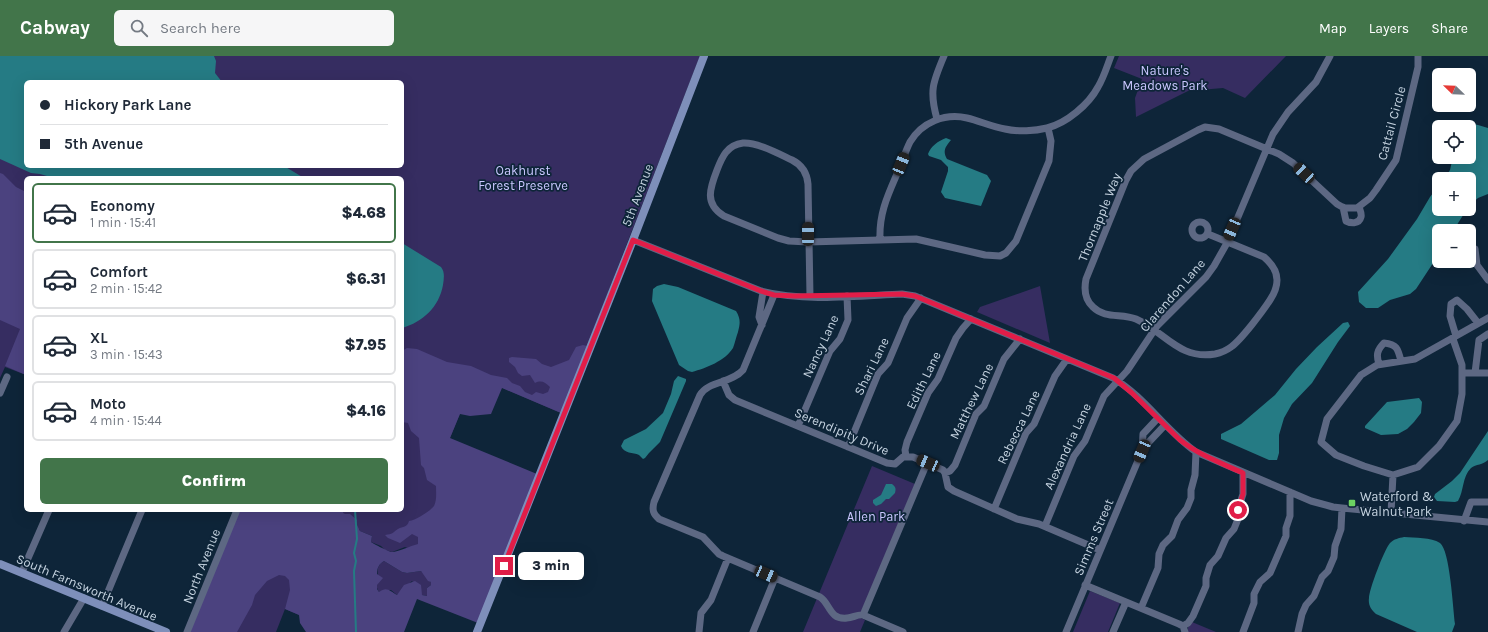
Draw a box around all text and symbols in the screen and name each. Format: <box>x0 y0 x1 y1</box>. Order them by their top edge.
search box <box>114 10 394 46</box>
text: Cabway <box>20 17 90 39</box>
icon: search <box>128 17 150 39</box>
text: Search here <box>160 19 241 37</box>
text: Map <box>1319 20 1347 37</box>
text: Layers <box>1369 20 1409 37</box>
text: Share <box>1431 20 1468 37</box>
park label: Nature's Meadows Park <box>1122 63 1208 93</box>
north arrow <box>1432 68 1476 112</box>
map controls <box>1432 68 1476 268</box>
street label: Cattail Circle <box>1374 84 1409 162</box>
text: Hickory Park Lane <box>64 96 192 114</box>
button: locate <box>1432 120 1476 164</box>
text: 5th Avenue <box>64 135 143 153</box>
car <box>891 151 911 177</box>
car <box>1291 160 1317 186</box>
street label: 5th Avenue <box>619 161 656 229</box>
park label: Oakhurst Forest Preserve <box>478 163 568 193</box>
street label: Thornapple Way <box>1075 171 1124 264</box>
button: + <box>1432 172 1476 216</box>
icon: car <box>42 195 78 231</box>
text: Economy <box>90 197 155 215</box>
text: $4.68 <box>342 204 386 222</box>
text: 1 min · 15:41 <box>90 215 156 230</box>
car <box>1222 216 1242 242</box>
car <box>802 222 814 246</box>
button: − <box>1432 224 1476 268</box>
street label: Clarendon Lane <box>1137 256 1208 335</box>
icon: car <box>42 261 78 297</box>
text: Comfort <box>90 263 148 281</box>
text: $6.31 <box>346 270 386 288</box>
text: 2 min · 15:42 <box>90 281 162 296</box>
street label: Nancy Lane <box>799 312 842 380</box>
icon: car <box>42 327 78 363</box>
text: XL <box>90 329 108 347</box>
street label: Shari Lane <box>851 335 892 397</box>
text: $7.95 <box>344 336 386 354</box>
text: 3 min · 15:43 <box>90 347 163 362</box>
street label: Edith Lane <box>903 349 944 412</box>
street label: Matthew Lane <box>947 360 996 442</box>
street label: Rebecca Lane <box>994 387 1043 467</box>
icon: car <box>42 393 78 429</box>
text: Moto <box>90 395 126 413</box>
street label: Alexandria Lane <box>1041 400 1094 492</box>
text: $4.16 <box>346 402 386 420</box>
street label: Serendipity Drive <box>792 405 892 458</box>
text: 4 min · 15:44 <box>90 413 162 428</box>
car <box>1132 438 1152 464</box>
car <box>915 453 941 473</box>
button: Confirm <box>40 458 388 504</box>
place label: Waterford & Walnut Park <box>1360 489 1434 519</box>
street label: Simms Street <box>1071 497 1116 578</box>
marker: Waterford & Walnut Park <box>1347 498 1357 508</box>
route start <box>1229 501 1247 519</box>
park label: Allen Park <box>847 509 905 524</box>
street label: North Avenue <box>180 526 223 606</box>
street label: South Farnsworth Avenue <box>14 551 160 624</box>
callout: 3 min <box>518 552 584 580</box>
route end <box>495 557 513 575</box>
text: 3 min <box>532 558 570 573</box>
car <box>753 564 779 584</box>

